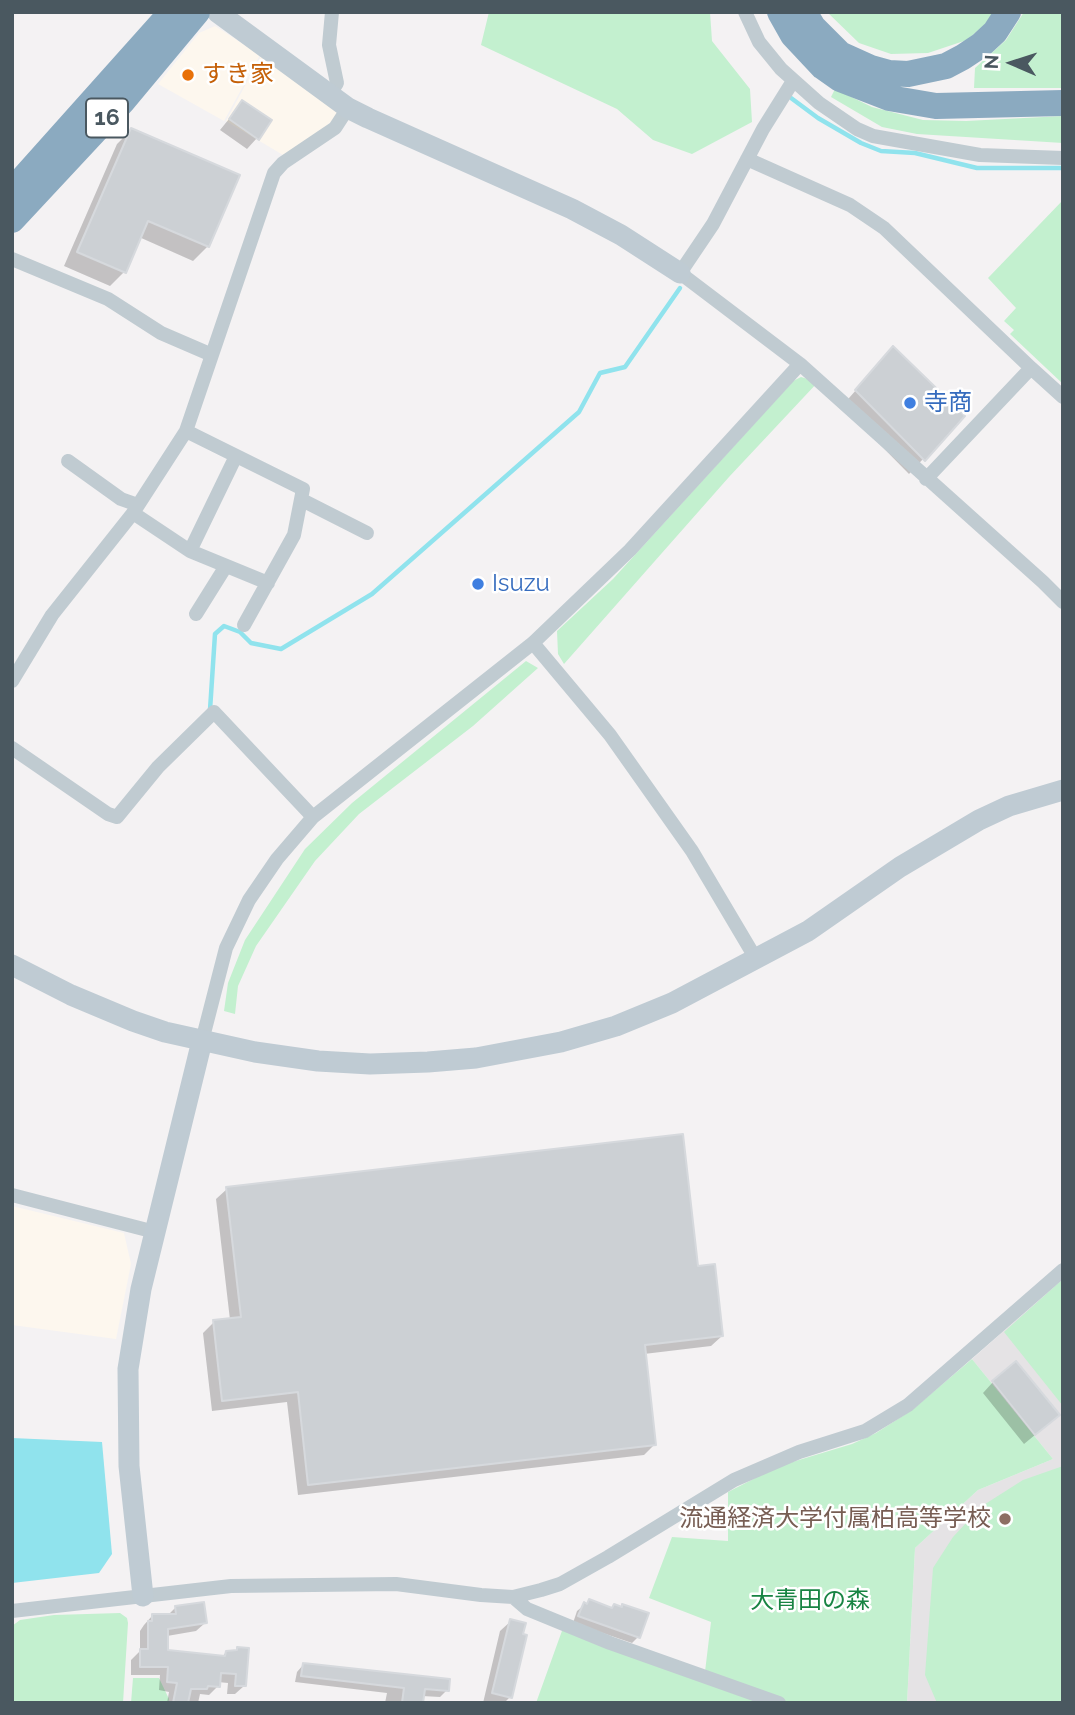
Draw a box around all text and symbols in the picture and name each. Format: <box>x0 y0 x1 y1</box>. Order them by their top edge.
north arrow <box>977 28 1047 98</box>
text: N <box>980 54 1002 70</box>
place label: すき家 <box>202 61 274 89</box>
marker: すき家 <box>180 67 196 83</box>
road number: 16 <box>86 99 128 138</box>
place label: 寺商 <box>924 389 972 417</box>
marker: 寺商 <box>902 395 918 411</box>
place label: Isuzu <box>492 570 550 598</box>
marker: Isuzu <box>470 576 486 592</box>
place label: 流通経済大学付属柏高等学校 <box>679 1505 991 1533</box>
marker: 流通経済大学付属柏高等学校 <box>997 1511 1013 1527</box>
park label: 大青田の森 <box>750 1587 870 1615</box>

